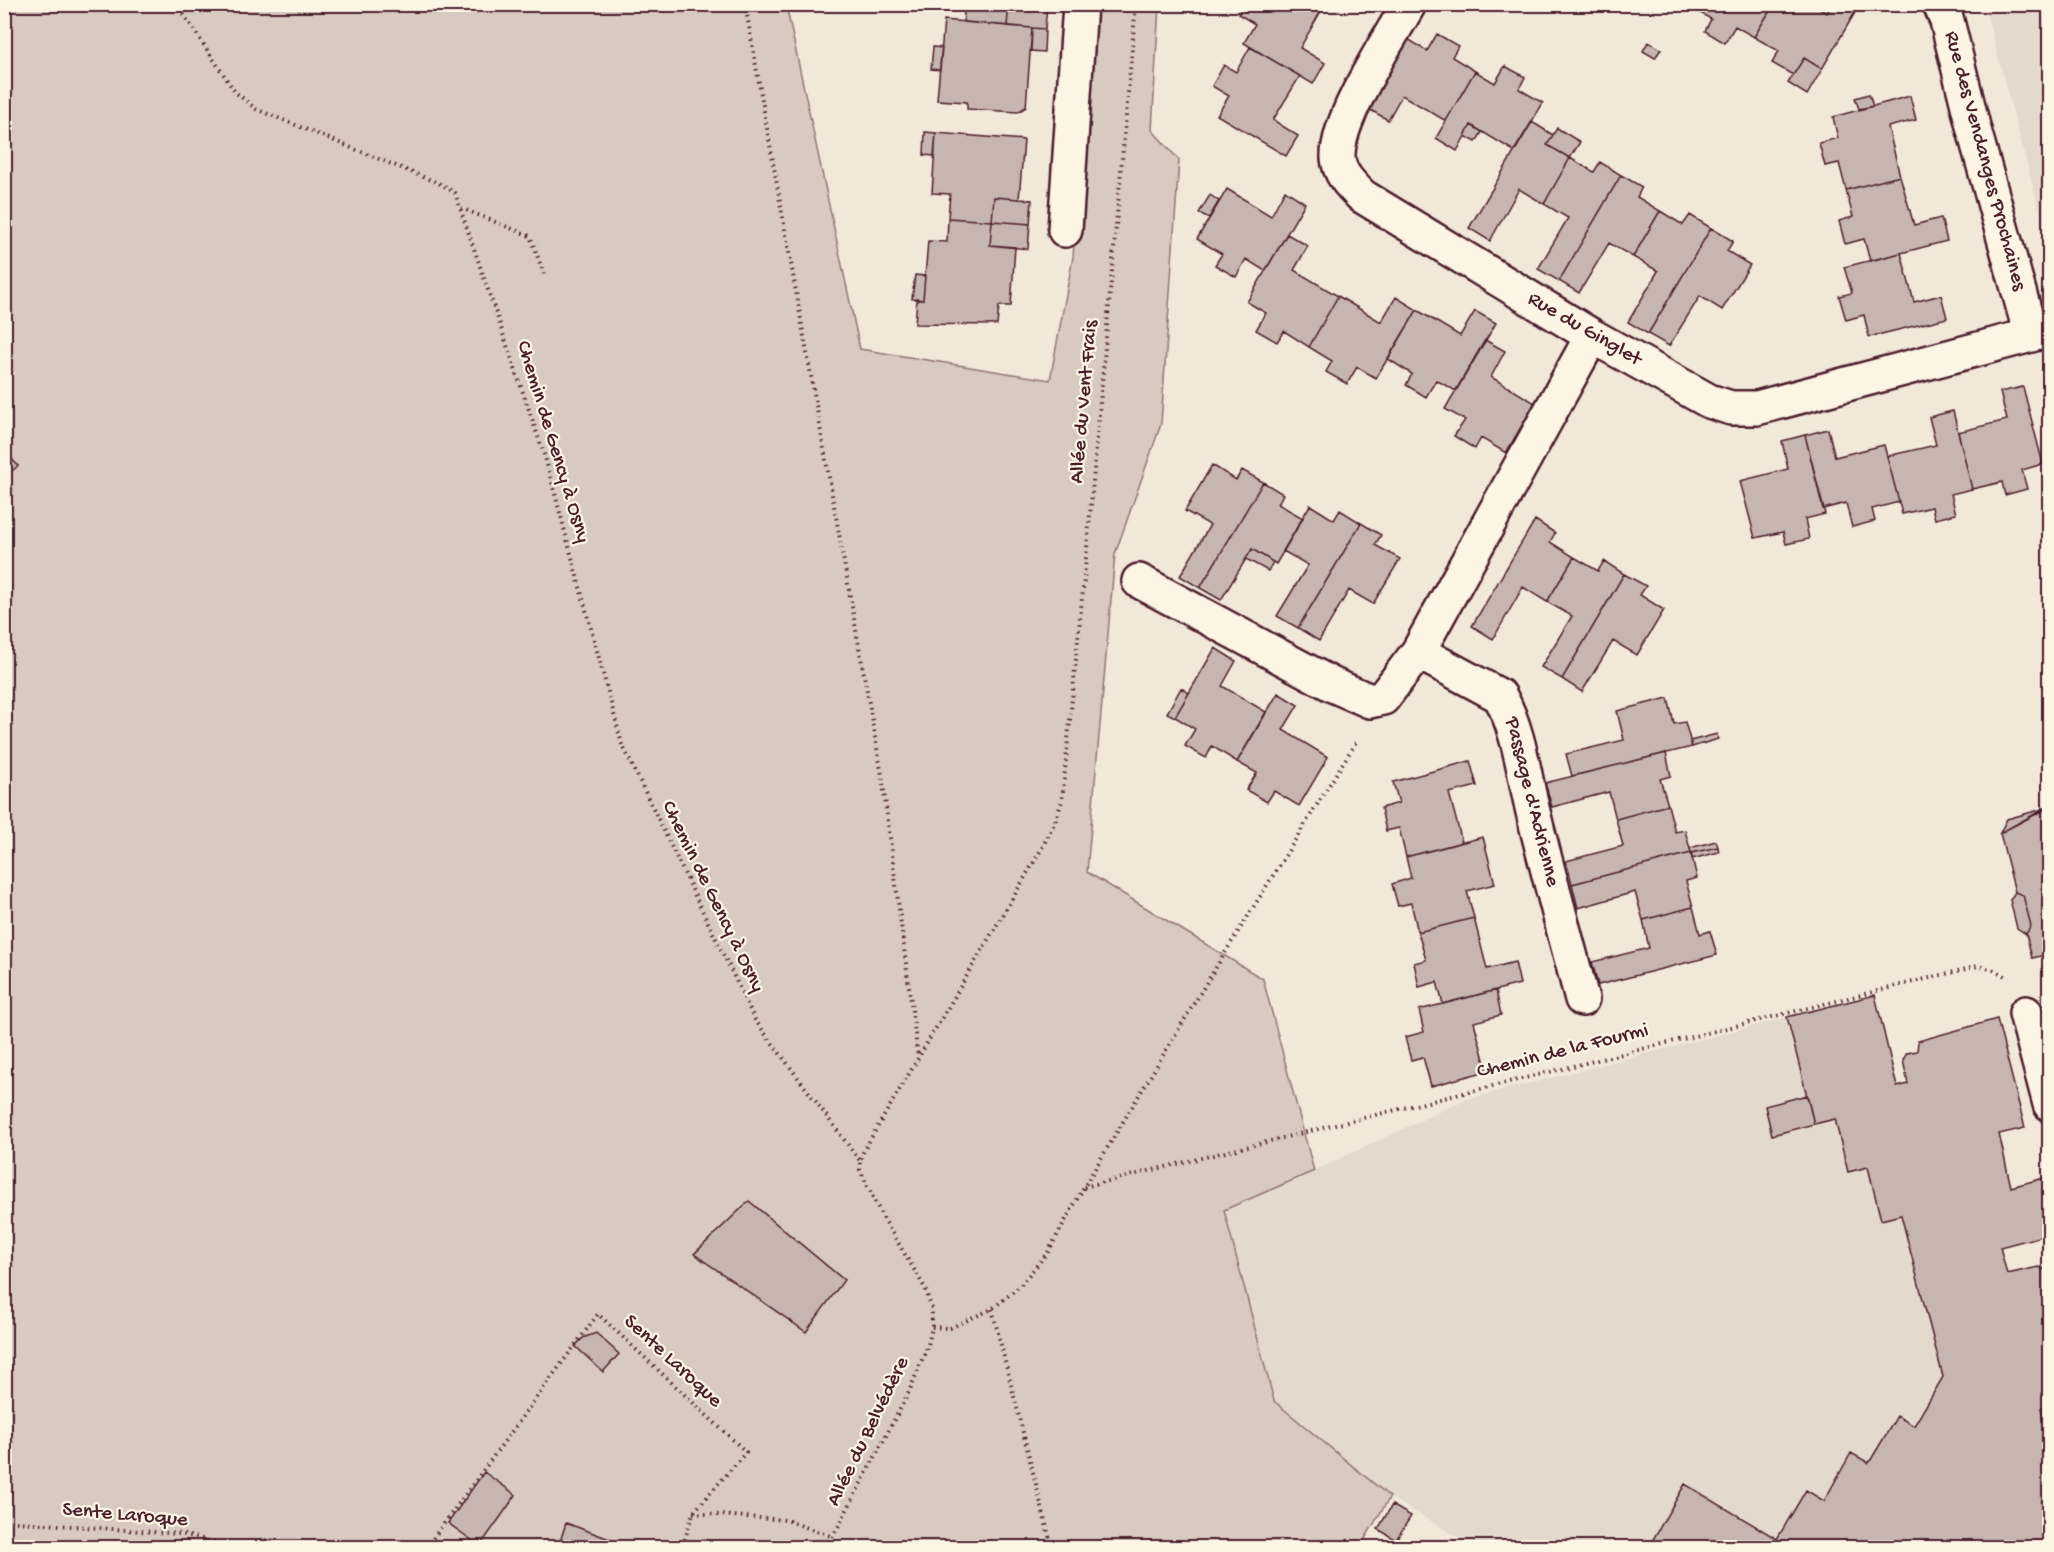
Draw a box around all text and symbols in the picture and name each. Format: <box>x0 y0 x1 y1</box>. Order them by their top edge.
street label: Rue des Vendanges Prochaines <box>1937 29 2031 295</box>
street label: Rue du Ginglet <box>1523 287 1648 374</box>
street label: Allée du Vent Frais <box>1065 318 1105 485</box>
street label: Chemin de Gency à Osny <box>509 338 595 546</box>
street label: Passage d'Adrienne <box>1498 714 1564 891</box>
street label: Chemin de Gency à Osny <box>655 797 769 997</box>
street label: Chemin de la Fourmi <box>1475 1019 1651 1085</box>
street label: Sente Laroque <box>617 1310 727 1415</box>
street label: Allée du Belvédère <box>822 1352 916 1511</box>
street label: Sente Laroque <box>61 1498 190 1534</box>

